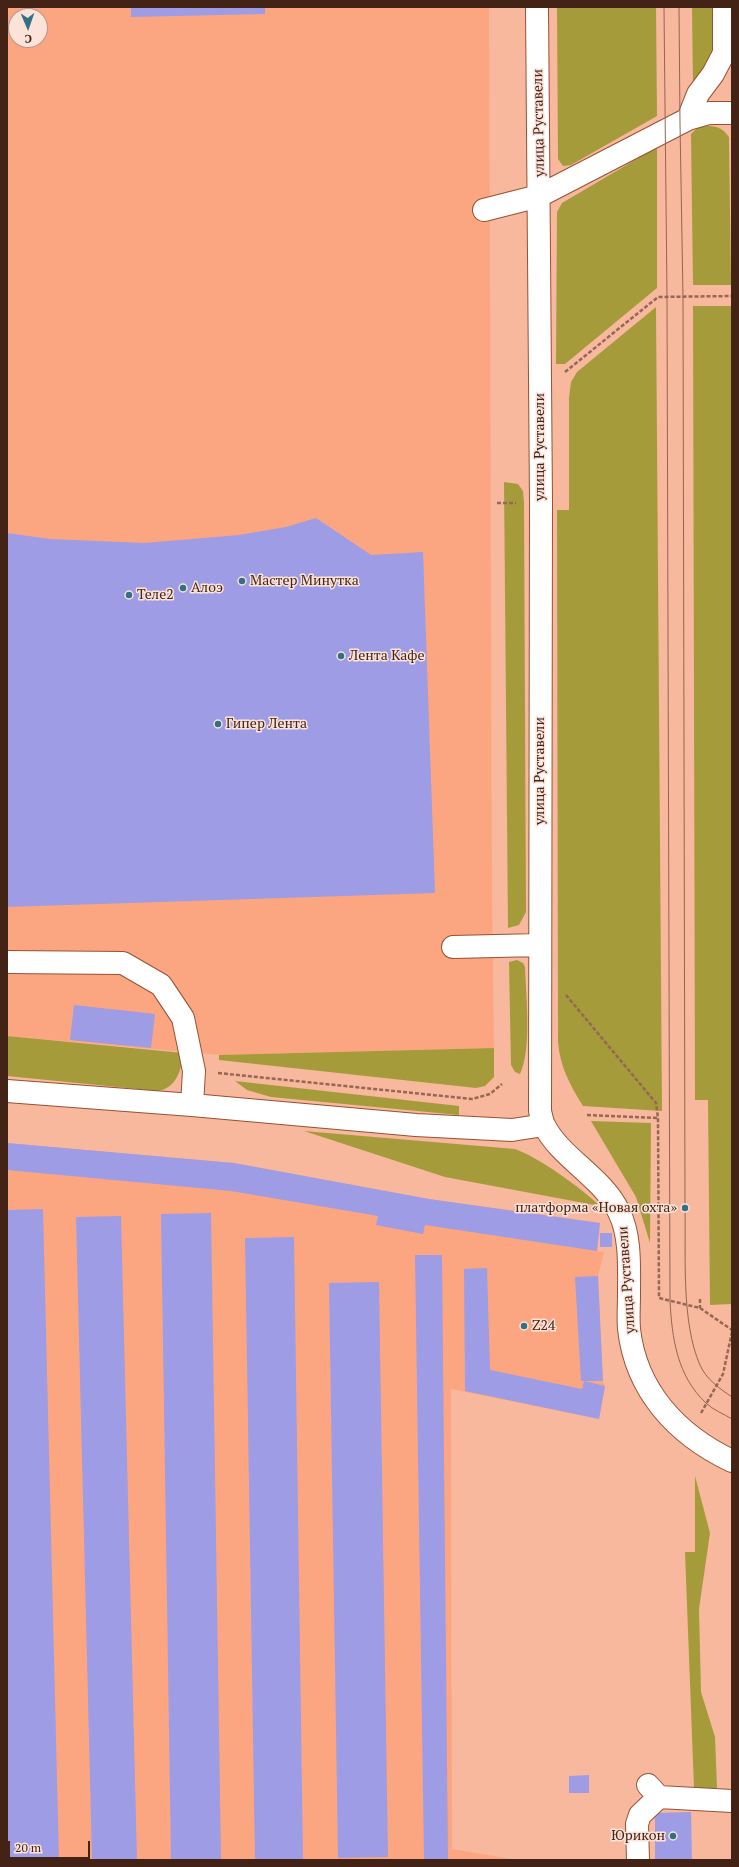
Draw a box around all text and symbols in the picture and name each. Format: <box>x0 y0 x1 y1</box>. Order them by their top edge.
north arrow <box>8 8 48 48</box>
text: С <box>25 32 32 46</box>
street label: улица Руставели <box>530 69 548 177</box>
street label: улица Руставели <box>532 393 548 501</box>
place label: Мастер Минутка <box>250 573 359 589</box>
marker: Мастер Минутка <box>237 576 247 586</box>
place label: Алоэ <box>191 580 223 596</box>
marker: Алоэ <box>178 583 188 593</box>
place label: Теле2 <box>137 587 174 603</box>
marker: Теле2 <box>124 590 134 600</box>
place label: Лента Кафе <box>349 648 424 664</box>
marker: Лента Кафе <box>336 651 346 661</box>
place label: Гипер Лента <box>226 716 307 732</box>
street label: улица Руставели <box>532 717 548 825</box>
marker: Гипер Лента <box>213 719 223 729</box>
place label: платформа «Новая охта» <box>515 1200 677 1216</box>
marker: платформа «Новая охта» <box>680 1203 690 1213</box>
street label: улица Руставели <box>615 1226 639 1334</box>
place label: Z24 <box>532 1318 555 1334</box>
marker: Z24 <box>519 1321 529 1331</box>
place label: Юрикон <box>611 1828 665 1844</box>
marker: Юрикон <box>668 1831 678 1841</box>
scale bar <box>10 1833 92 1859</box>
text: 20 m <box>15 1840 41 1855</box>

